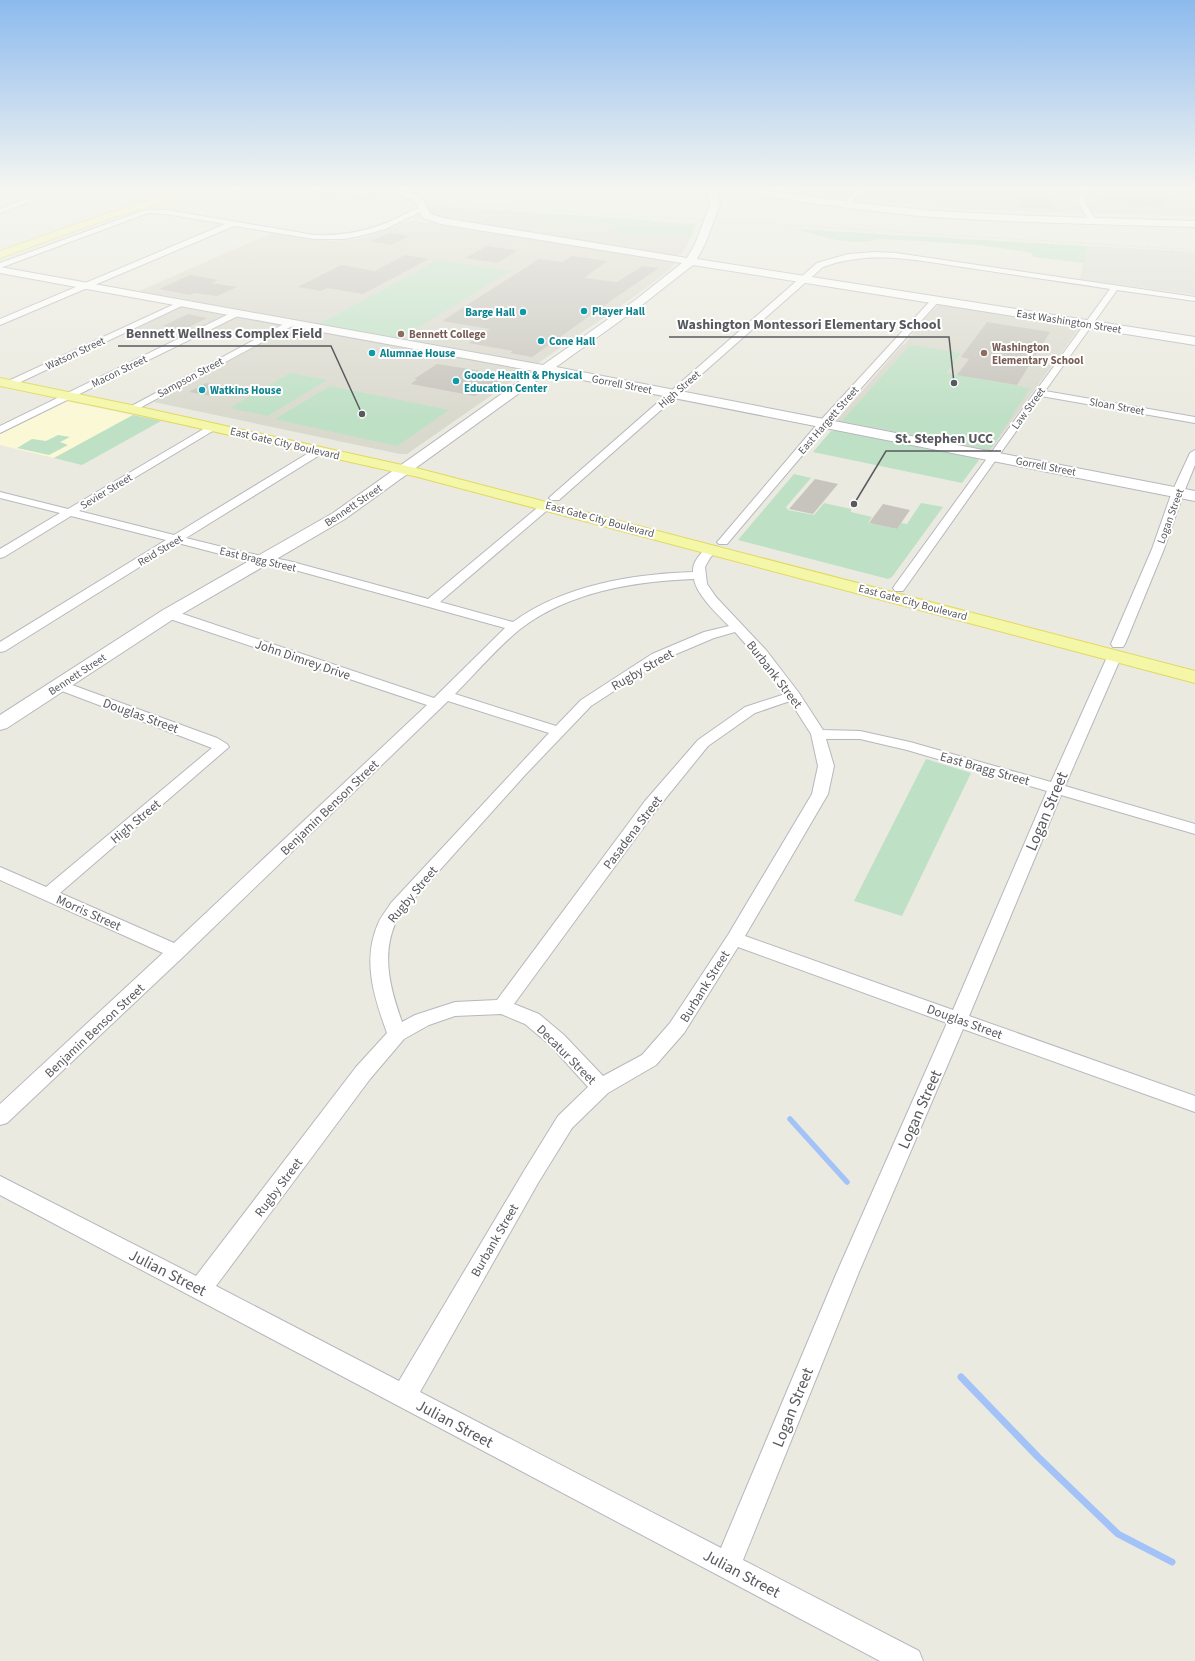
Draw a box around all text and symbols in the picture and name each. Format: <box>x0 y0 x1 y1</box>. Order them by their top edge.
place label: Player Hall <box>592 304 646 319</box>
place label: Barge Hall <box>465 305 516 320</box>
marker: Player Hall <box>579 306 589 316</box>
street label: East Washington Street <box>1015 306 1123 337</box>
marker: Barge Hall <box>518 307 528 317</box>
callout: Washington Montessori Elementary School <box>669 311 949 337</box>
text: Washington Montessori Elementary School <box>677 315 941 335</box>
callout: Bennett Wellness Complex Field <box>118 320 331 346</box>
text: Bennett Wellness Complex Field <box>126 324 322 344</box>
place label: Bennett College <box>409 327 486 342</box>
marker: Bennett College <box>396 329 406 339</box>
street label: Watson Street <box>43 333 108 374</box>
place label: Cone Hall <box>549 334 596 349</box>
marker: Cone Hall <box>536 336 546 346</box>
place label: Washington Elementary School <box>992 340 1084 368</box>
place label: Alumnae House <box>379 346 456 361</box>
marker: Alumnae House <box>367 348 377 358</box>
marker: Washington Elementary School <box>979 348 989 358</box>
street label: Macon Street <box>89 351 150 391</box>
street label: Sampson Street <box>154 354 226 401</box>
street label: High Street <box>655 367 704 412</box>
place label: Goode Health & Physical Education Center <box>464 368 583 396</box>
street label: Gorrell Street <box>590 371 654 398</box>
marker: Goode Health & Physical Education Center <box>451 376 461 386</box>
place label: Watkins House <box>210 383 282 398</box>
street label: East Hargett Street <box>795 383 862 458</box>
street label: Law Street <box>1008 384 1049 432</box>
marker: Watkins House <box>197 385 207 395</box>
street label: Sloan Street <box>1088 394 1146 419</box>
street label: East Gate City Boulevard <box>229 424 341 463</box>
callout: St. Stephen UCC <box>886 425 1001 451</box>
text: St. Stephen UCC <box>895 429 993 449</box>
street label: Gorrell Street <box>1014 453 1078 480</box>
street label: Sevier Street <box>77 470 135 513</box>
street label: Bennett Street <box>322 481 385 530</box>
street label: Logan Street <box>1154 486 1188 546</box>
street label: East Gate City Boulevard <box>544 498 656 541</box>
street label: Reid Street <box>135 531 186 570</box>
street label: East Bragg Street <box>218 543 298 576</box>
street label: East Gate City Boulevard <box>857 581 969 624</box>
street label: John Dimrey Drive <box>253 635 353 685</box>
street label: Burbank Street <box>742 637 807 713</box>
street label: Rugby Street <box>608 644 678 695</box>
street label: Bennett Street <box>45 650 109 699</box>
street label: Douglas Street <box>100 694 181 738</box>
street label: East Bragg Street <box>938 748 1032 790</box>
street label: Benjamin Benson Street <box>276 755 383 860</box>
street label: Logan Street <box>1020 768 1074 854</box>
street label: Pasadena Street <box>599 792 667 873</box>
street label: High Street <box>107 795 165 848</box>
street label: Rugby Street <box>384 862 442 927</box>
street label: Morris Street <box>53 891 124 935</box>
street label: Burbank Street <box>676 947 734 1026</box>
street label: Benjamin Benson Street <box>41 979 149 1082</box>
street label: Douglas Street <box>924 1000 1005 1044</box>
street label: Decatur Street <box>532 1021 601 1089</box>
street label: Logan Street <box>893 1066 947 1152</box>
street label: Rugby Street <box>251 1154 307 1221</box>
street label: Burbank Street <box>467 1200 523 1280</box>
street label: Julian Street <box>125 1244 211 1302</box>
street label: Logan Street <box>767 1364 819 1451</box>
street label: Julian Street <box>412 1394 498 1454</box>
street label: Julian Street <box>699 1544 785 1604</box>

